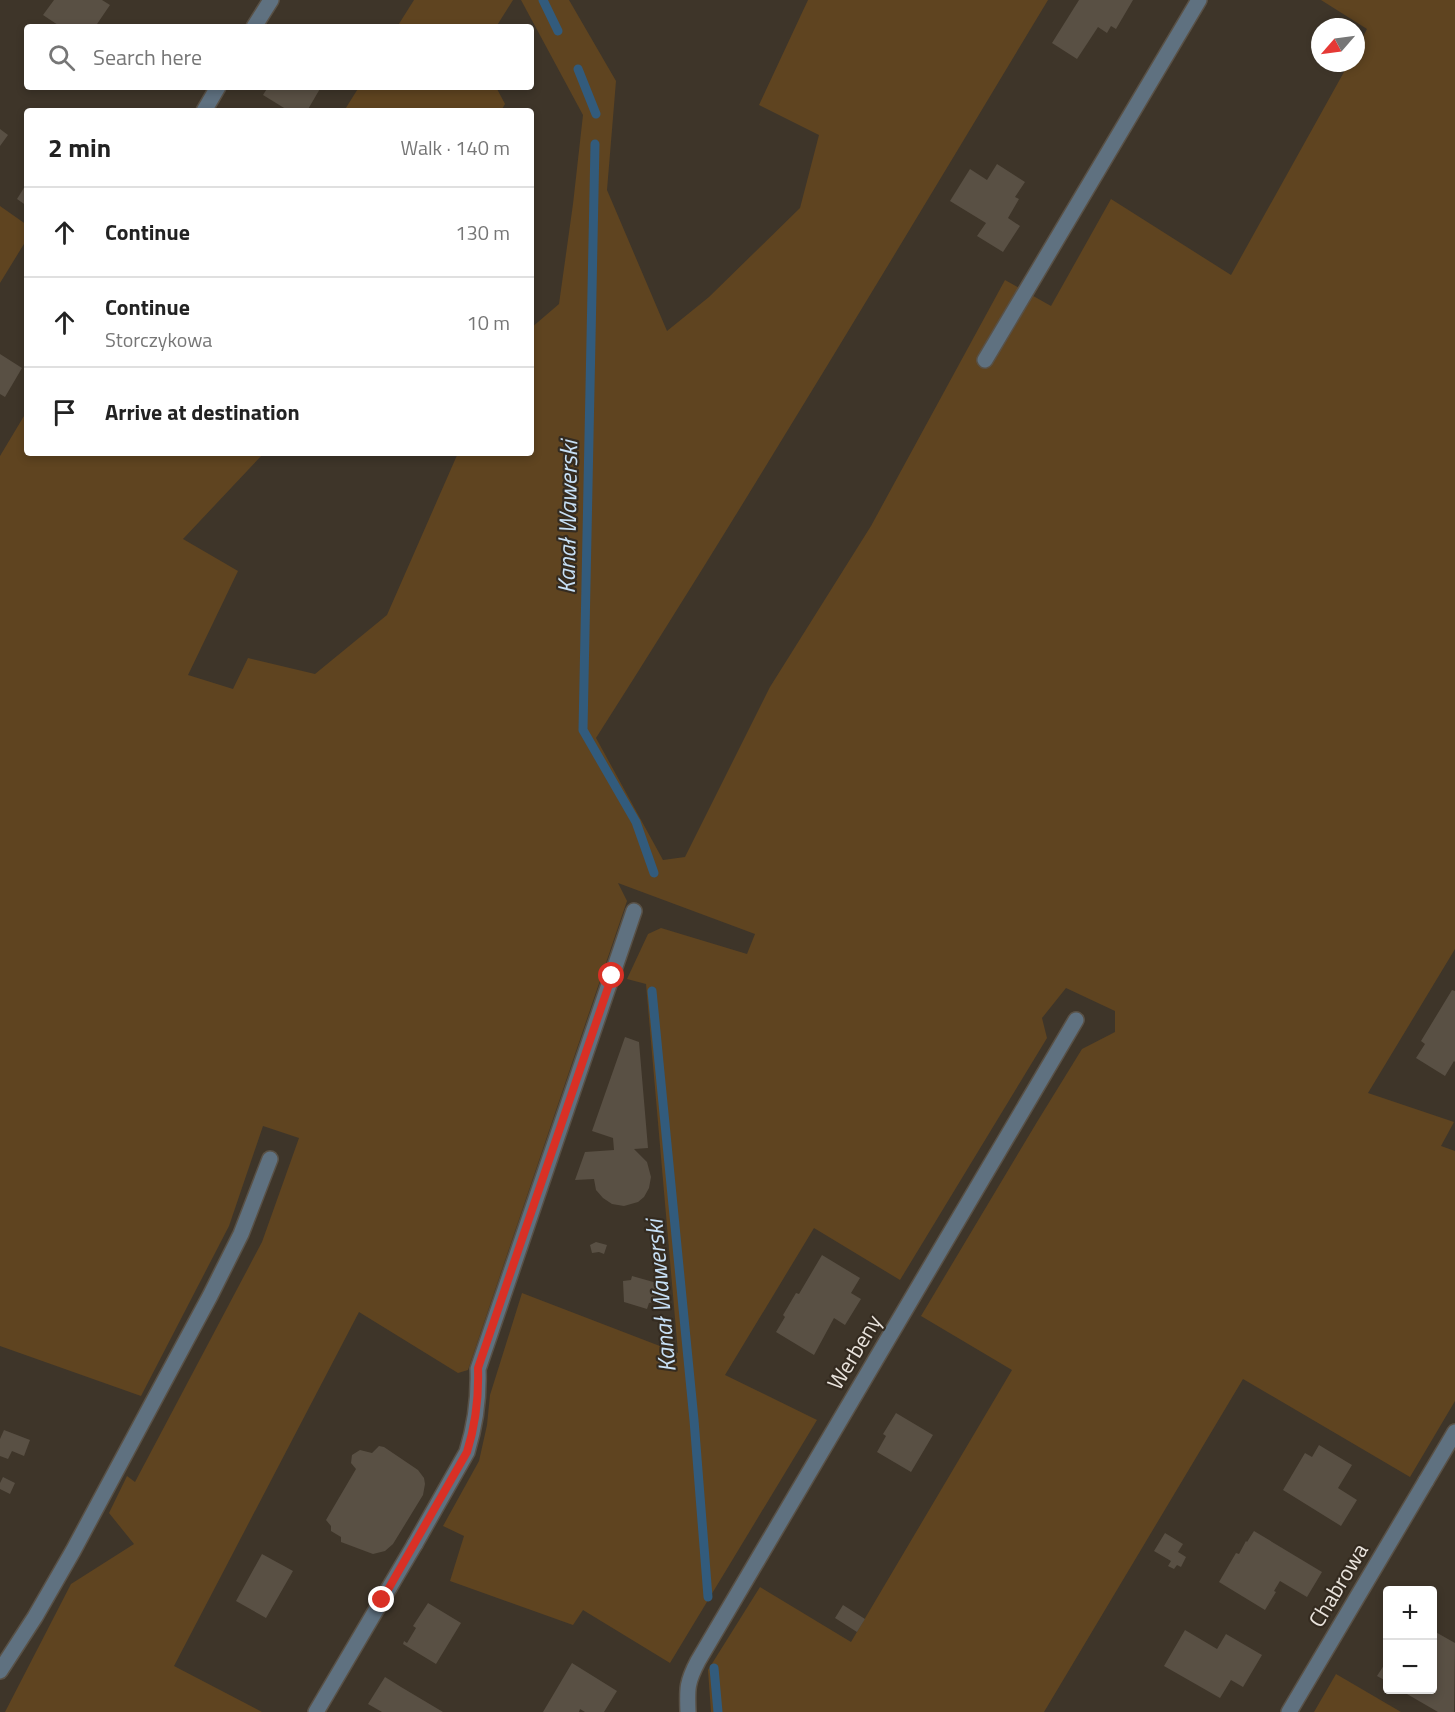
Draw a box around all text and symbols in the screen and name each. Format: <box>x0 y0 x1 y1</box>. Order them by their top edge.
north arrow <box>1311 18 1365 72</box>
search box <box>24 24 534 90</box>
text: Search here <box>93 40 202 74</box>
icon: search <box>45 41 78 74</box>
text: 2 min <box>48 128 111 167</box>
text: Walk · 140 m <box>401 132 510 163</box>
text: Continue <box>105 215 190 249</box>
icon: ahead <box>48 216 81 249</box>
text: 130 m <box>455 217 510 248</box>
text: Continue <box>105 290 190 324</box>
icon: ahead <box>48 306 81 339</box>
text: 10 m <box>466 307 510 338</box>
text: Storczykowa <box>105 324 212 355</box>
text: Arrive at destination <box>105 395 300 429</box>
icon: arrive <box>48 396 81 429</box>
water label: Kanał Wawerski <box>548 437 586 594</box>
route start <box>598 962 624 988</box>
water label: Kanał Wawerski <box>635 1215 685 1374</box>
street label: Werbeny <box>818 1307 890 1396</box>
street label: Chabrowa <box>1299 1536 1377 1634</box>
route end <box>368 1586 394 1612</box>
map controls <box>1383 1586 1437 1694</box>
button: + <box>1383 1586 1437 1640</box>
button: − <box>1383 1640 1437 1694</box>

